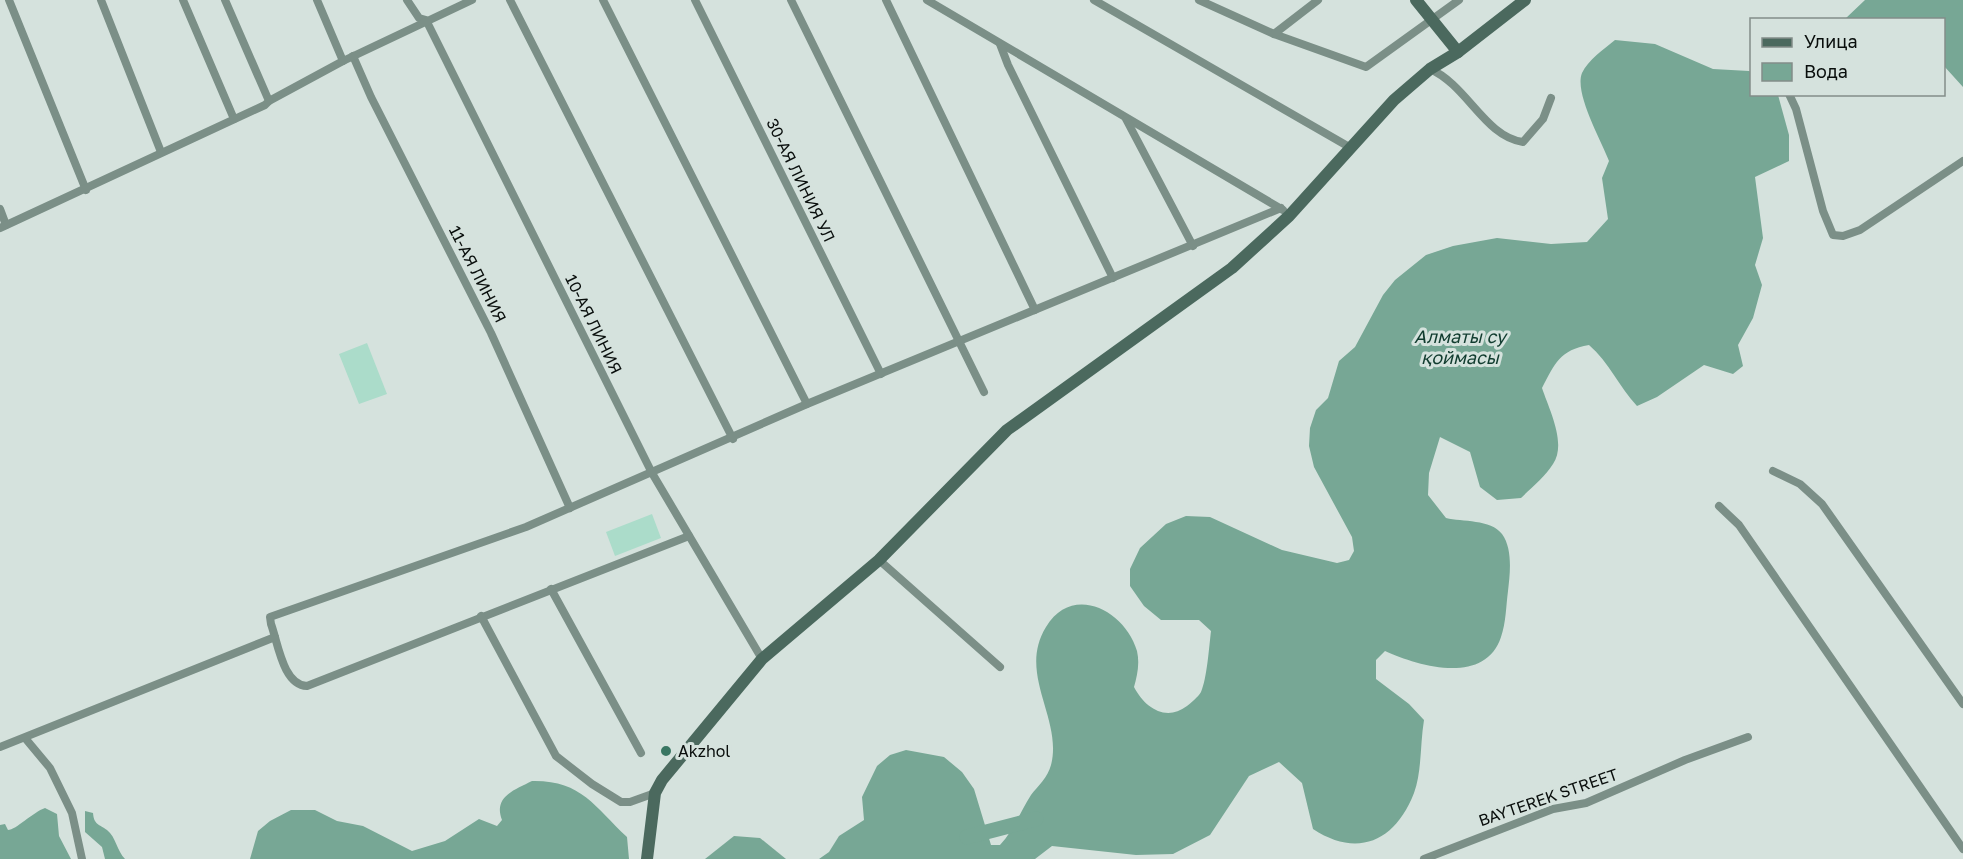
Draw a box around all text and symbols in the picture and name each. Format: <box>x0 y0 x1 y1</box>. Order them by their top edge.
legend <box>1750 18 1945 96</box>
text: Улица <box>1804 30 1858 52</box>
text: Вода <box>1804 60 1848 82</box>
street label: 30-АЯ ЛИНИЯ УЛ <box>762 115 840 245</box>
street label: 11-АЯ ЛИНИЯ <box>445 222 511 326</box>
street label: 10-АЯ ЛИНИЯ <box>561 271 627 377</box>
water label: Алматы су қоймасы <box>1414 325 1509 368</box>
place label: Akzhol <box>678 741 730 761</box>
marker: Akzhol <box>659 744 673 758</box>
street label: BAYTEREK STREET <box>1476 764 1620 830</box>

